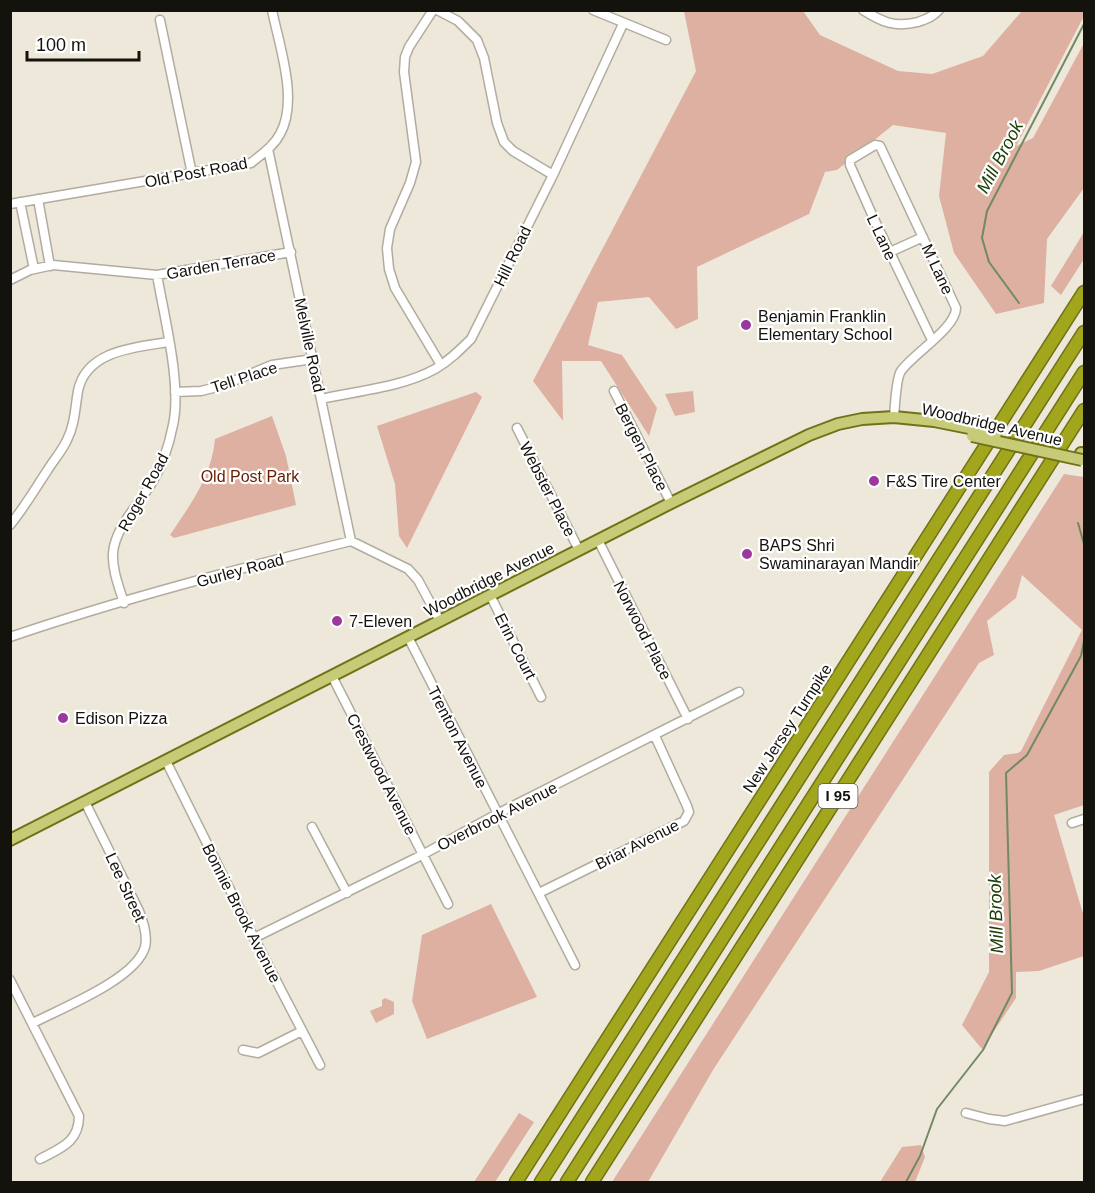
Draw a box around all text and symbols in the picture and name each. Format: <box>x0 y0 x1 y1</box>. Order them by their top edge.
scale bar <box>27 24 140 62</box>
text: 100 m <box>36 35 86 55</box>
water label: Mill Brook <box>973 117 1028 197</box>
street label: Old Post Road <box>143 154 249 191</box>
street label: L Lane <box>864 212 900 263</box>
street label: Hill Road <box>491 223 534 289</box>
street label: M Lane <box>919 241 957 297</box>
street label: Garden Terrace <box>165 246 277 282</box>
street label: Melville Road <box>291 296 328 394</box>
place label: Benjamin Franklin Elementary School <box>758 308 892 343</box>
marker: Benjamin Franklin Elementary School <box>739 318 753 332</box>
street label: Tell Place <box>209 359 279 396</box>
street label: Woodbridge Avenue <box>920 400 1064 449</box>
street label: Bergen Place <box>612 401 671 494</box>
street label: Webster Place <box>516 439 579 539</box>
street label: Roger Road <box>115 450 172 534</box>
park label: Old Post Park <box>201 468 300 485</box>
place label: F&S Tire Center <box>886 473 1001 490</box>
marker: F&S Tire Center <box>867 474 881 488</box>
place label: BAPS Shri Swaminarayan Mandir <box>759 537 919 572</box>
street label: Woodbridge Avenue <box>421 539 557 620</box>
marker: BAPS Shri Swaminarayan Mandir <box>740 547 754 561</box>
street label: Gurley Road <box>195 551 286 590</box>
street label: Norwood Place <box>610 578 675 683</box>
street label: Erin Court <box>492 610 540 683</box>
place label: 7-Eleven <box>349 613 412 630</box>
marker: 7-Eleven <box>330 614 344 628</box>
street label: New Jersey Turnpike <box>740 661 835 796</box>
street label: Trenton Avenue <box>425 683 491 791</box>
place label: Edison Pizza <box>75 710 168 727</box>
marker: Edison Pizza <box>56 711 70 725</box>
street label: Crestwood Avenue <box>344 711 420 838</box>
street label: Overbrook Avenue <box>434 779 560 854</box>
road number: I 95 <box>818 784 858 808</box>
street label: Briar Avenue <box>593 816 682 873</box>
street label: Bonnie Brook Avenue <box>199 841 284 986</box>
street label: Lee Street <box>102 850 149 925</box>
water label: Mill Brook <box>985 873 1007 954</box>

